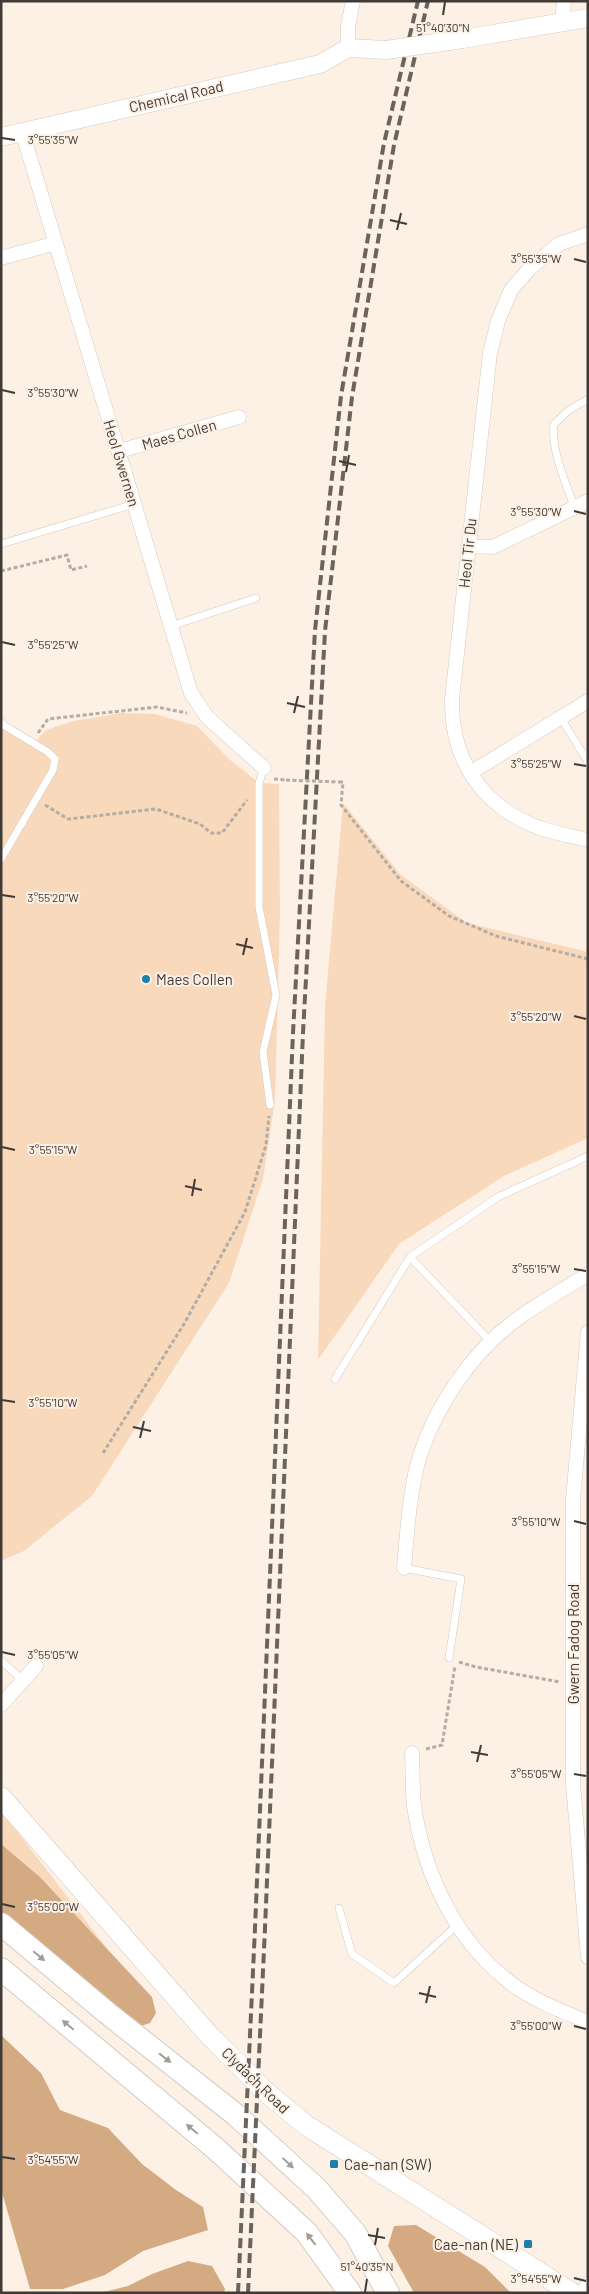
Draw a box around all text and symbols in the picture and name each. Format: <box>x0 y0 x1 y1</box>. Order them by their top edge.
text: 51°40'30"N <box>416 20 470 34</box>
street label: Chemical Road <box>127 76 225 116</box>
text: 3°55'35"W <box>28 132 79 146</box>
text: 3°55'35"W <box>511 251 562 265</box>
text: 3°55'30"W <box>27 385 79 399</box>
street label: Maes Collen <box>140 415 218 453</box>
street label: Heol Gwernen <box>100 417 144 509</box>
text: 3°55'30"W <box>510 504 562 518</box>
street label: Heol Tir Du <box>454 517 480 589</box>
text: 3°55'25"W <box>28 637 79 651</box>
text: 3°55'25"W <box>511 756 562 770</box>
text: 3°55'20"W <box>27 890 79 904</box>
place label: Maes Collen <box>156 970 233 988</box>
marker: Maes Collen <box>140 973 152 985</box>
text: 3°55'20"W <box>510 1009 562 1023</box>
text: 3°55'15"W <box>29 1142 78 1156</box>
text: 3°55'15"W <box>512 1261 561 1275</box>
text: 3°55'10"W <box>28 1395 78 1409</box>
text: 3°55'10"W <box>511 1514 561 1528</box>
street label: Gwern Fadog Road <box>564 1584 582 1704</box>
text: 3°55'05"W <box>27 1647 79 1661</box>
text: 3°55'05"W <box>510 1766 562 1780</box>
text: 3°55'00"W <box>27 1899 79 1913</box>
one-way arrow <box>32 1950 45 1961</box>
text: 3°55'00"W <box>510 2018 562 2032</box>
one-way arrow <box>61 2019 74 2030</box>
street label: Clydach Road <box>218 2043 294 2117</box>
one-way arrow <box>158 2053 171 2064</box>
one-way arrow <box>186 2123 199 2134</box>
text: 3°54'55"W <box>28 2152 79 2166</box>
place label: Cae-nan (SW) <box>344 2155 431 2173</box>
one-way arrow <box>282 2157 294 2169</box>
marker: Cae-nan (SW) <box>328 2158 340 2170</box>
one-way arrow <box>306 2233 317 2246</box>
place label: Cae-nan (NE) <box>434 2235 518 2253</box>
marker: Cae-nan (NE) <box>522 2238 534 2250</box>
text: 51°40'35"N <box>340 2259 394 2273</box>
text: 3°54'55"W <box>511 2271 562 2285</box>

